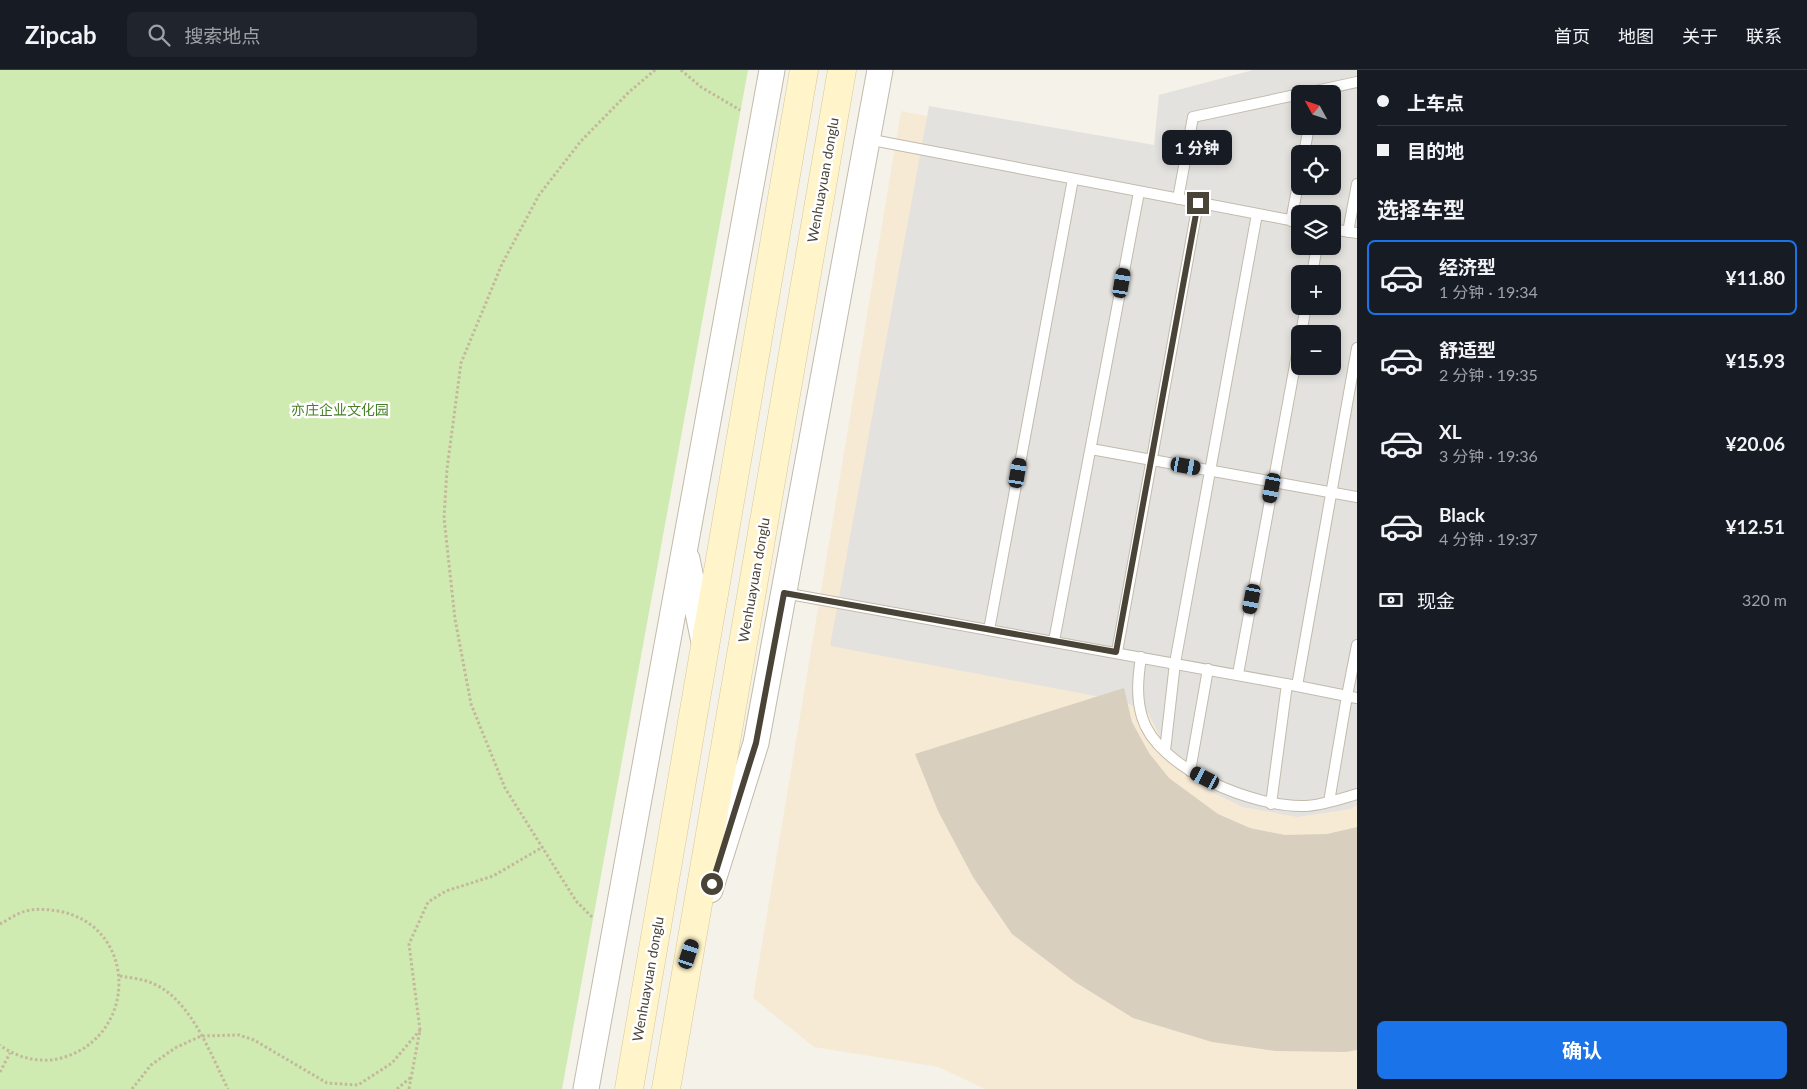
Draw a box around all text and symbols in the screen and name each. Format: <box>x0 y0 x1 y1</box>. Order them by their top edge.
search box <box>127 12 477 57</box>
text: Zipcab <box>25 20 97 49</box>
icon: search <box>145 21 173 49</box>
text: 搜索地点 <box>185 24 261 47</box>
text: 首页 <box>1554 25 1590 47</box>
text: 地图 <box>1618 25 1654 47</box>
text: 关于 <box>1682 25 1718 47</box>
text: 联系 <box>1746 25 1782 47</box>
north arrow <box>1291 85 1341 135</box>
map controls <box>1291 85 1341 375</box>
text: 上车点 <box>1407 91 1464 114</box>
street label: Wenhuayuan donglu <box>803 116 842 244</box>
callout: 1 分钟 <box>1163 131 1233 166</box>
text: 1 分钟 <box>1174 138 1220 157</box>
text: 目的地 <box>1407 139 1464 162</box>
button: locate <box>1291 145 1341 195</box>
route end <box>1187 192 1209 214</box>
text: 选择车型 <box>1377 196 1465 223</box>
button: layers <box>1291 205 1341 255</box>
icon: car <box>1379 255 1424 300</box>
text: 经济型 <box>1439 255 1496 278</box>
button: + <box>1291 265 1341 315</box>
text: ¥11.80 <box>1725 266 1785 289</box>
car <box>1112 267 1131 299</box>
text: 1 分钟 · 19:34 <box>1439 282 1538 301</box>
button: − <box>1291 325 1341 375</box>
icon: car <box>1379 338 1424 383</box>
text: 舒适型 <box>1439 338 1496 361</box>
text: ¥15.93 <box>1725 349 1785 372</box>
text: 2 分钟 · 19:35 <box>1439 365 1538 384</box>
park label: 亦庄企业文化园 <box>291 401 389 418</box>
text: XL <box>1439 420 1462 443</box>
icon: car <box>1379 421 1424 466</box>
text: ¥20.06 <box>1725 432 1785 455</box>
text: 3 分钟 · 19:36 <box>1439 446 1538 465</box>
car <box>1169 456 1202 476</box>
car <box>1008 457 1027 489</box>
car <box>1261 472 1282 504</box>
text: Black <box>1439 503 1485 526</box>
icon: car <box>1379 504 1424 549</box>
text: ¥12.51 <box>1725 515 1785 538</box>
street label: Wenhuayuan donglu <box>734 516 773 644</box>
text: 4 分钟 · 19:37 <box>1439 529 1538 548</box>
car <box>1241 583 1262 615</box>
icon: cash <box>1377 586 1405 614</box>
text: 现金 <box>1417 589 1455 612</box>
text: 320 m <box>1742 590 1787 609</box>
car <box>1188 765 1221 791</box>
route start <box>701 873 723 895</box>
street label: Wenhuayuan donglu <box>628 915 667 1043</box>
car <box>677 937 700 971</box>
button: 确认 <box>1377 1021 1787 1079</box>

